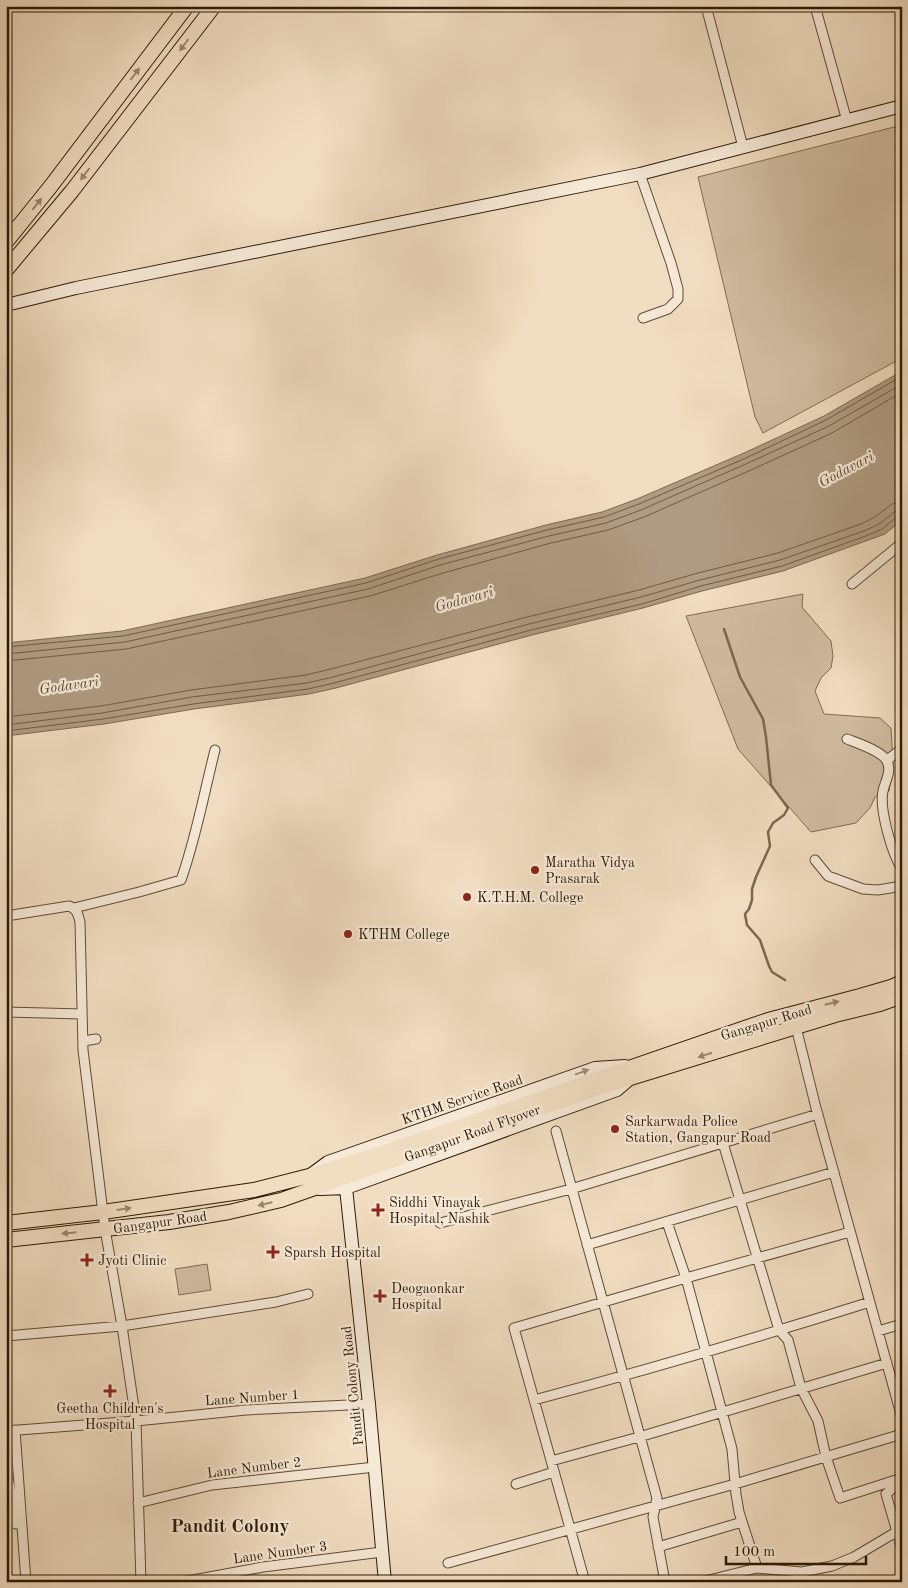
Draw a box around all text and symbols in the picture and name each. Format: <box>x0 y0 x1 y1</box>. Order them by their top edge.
one-way arrow <box>179 38 189 52</box>
one-way arrow <box>130 68 141 81</box>
one-way arrow <box>80 167 91 180</box>
one-way arrow <box>31 197 42 210</box>
water label: Godavari <box>817 450 877 491</box>
water label: Godavari <box>433 585 495 616</box>
water label: Godavari <box>38 675 100 698</box>
place label: Maratha Vidya Prasarak <box>545 856 635 886</box>
marker: Maratha Vidya Prasarak <box>529 864 541 876</box>
marker: K.T.H.M. College <box>461 891 473 903</box>
place label: K.T.H.M. College <box>477 891 583 905</box>
marker: KTHM College <box>342 928 354 940</box>
place label: KTHM College <box>358 928 450 942</box>
one-way arrow <box>824 998 839 1006</box>
street label: Gangapur Road <box>719 1002 814 1043</box>
one-way arrow <box>697 1051 712 1059</box>
one-way arrow <box>575 1068 590 1075</box>
street label: KTHM Service Road <box>400 1073 525 1127</box>
street label: Gangapur Road Flyover <box>402 1103 543 1165</box>
place label: Sarkarwada Police Station, Gangapur Road <box>625 1115 771 1145</box>
marker: Sarkarwada Police Station, Gangapur Road <box>609 1123 621 1135</box>
place label: Siddhi Vinayak Hospital, Nashik <box>389 1196 490 1226</box>
one-way arrow <box>257 1200 272 1208</box>
marker: Siddhi Vinayak Hospital, Nashik <box>371 1203 385 1217</box>
one-way arrow <box>117 1205 133 1213</box>
street label: Gangapur Road <box>112 1209 208 1237</box>
one-way arrow <box>61 1229 77 1237</box>
marker: Sparsh Hospital <box>266 1245 280 1259</box>
place label: Sparsh Hospital <box>284 1246 381 1260</box>
marker: Jyoti Clinic <box>80 1253 94 1267</box>
place label: Jyoti Clinic <box>98 1254 166 1268</box>
place label: Deogaonkar Hospital <box>391 1282 464 1312</box>
marker: Deogaonkar Hospital <box>373 1289 387 1303</box>
street label: Pandit Colony Road <box>340 1325 366 1447</box>
marker: Geetha Children's Hospital <box>103 1384 117 1398</box>
street label: Lane Number 1 <box>204 1388 300 1408</box>
place label: Geetha Children's Hospital <box>56 1402 164 1432</box>
street label: Lane Number 2 <box>206 1455 302 1481</box>
district label: Pandit Colony <box>171 1518 289 1537</box>
scale bar <box>726 1533 866 1565</box>
street label: Lane Number 3 <box>232 1539 328 1567</box>
text: 100 m <box>733 1545 775 1560</box>

